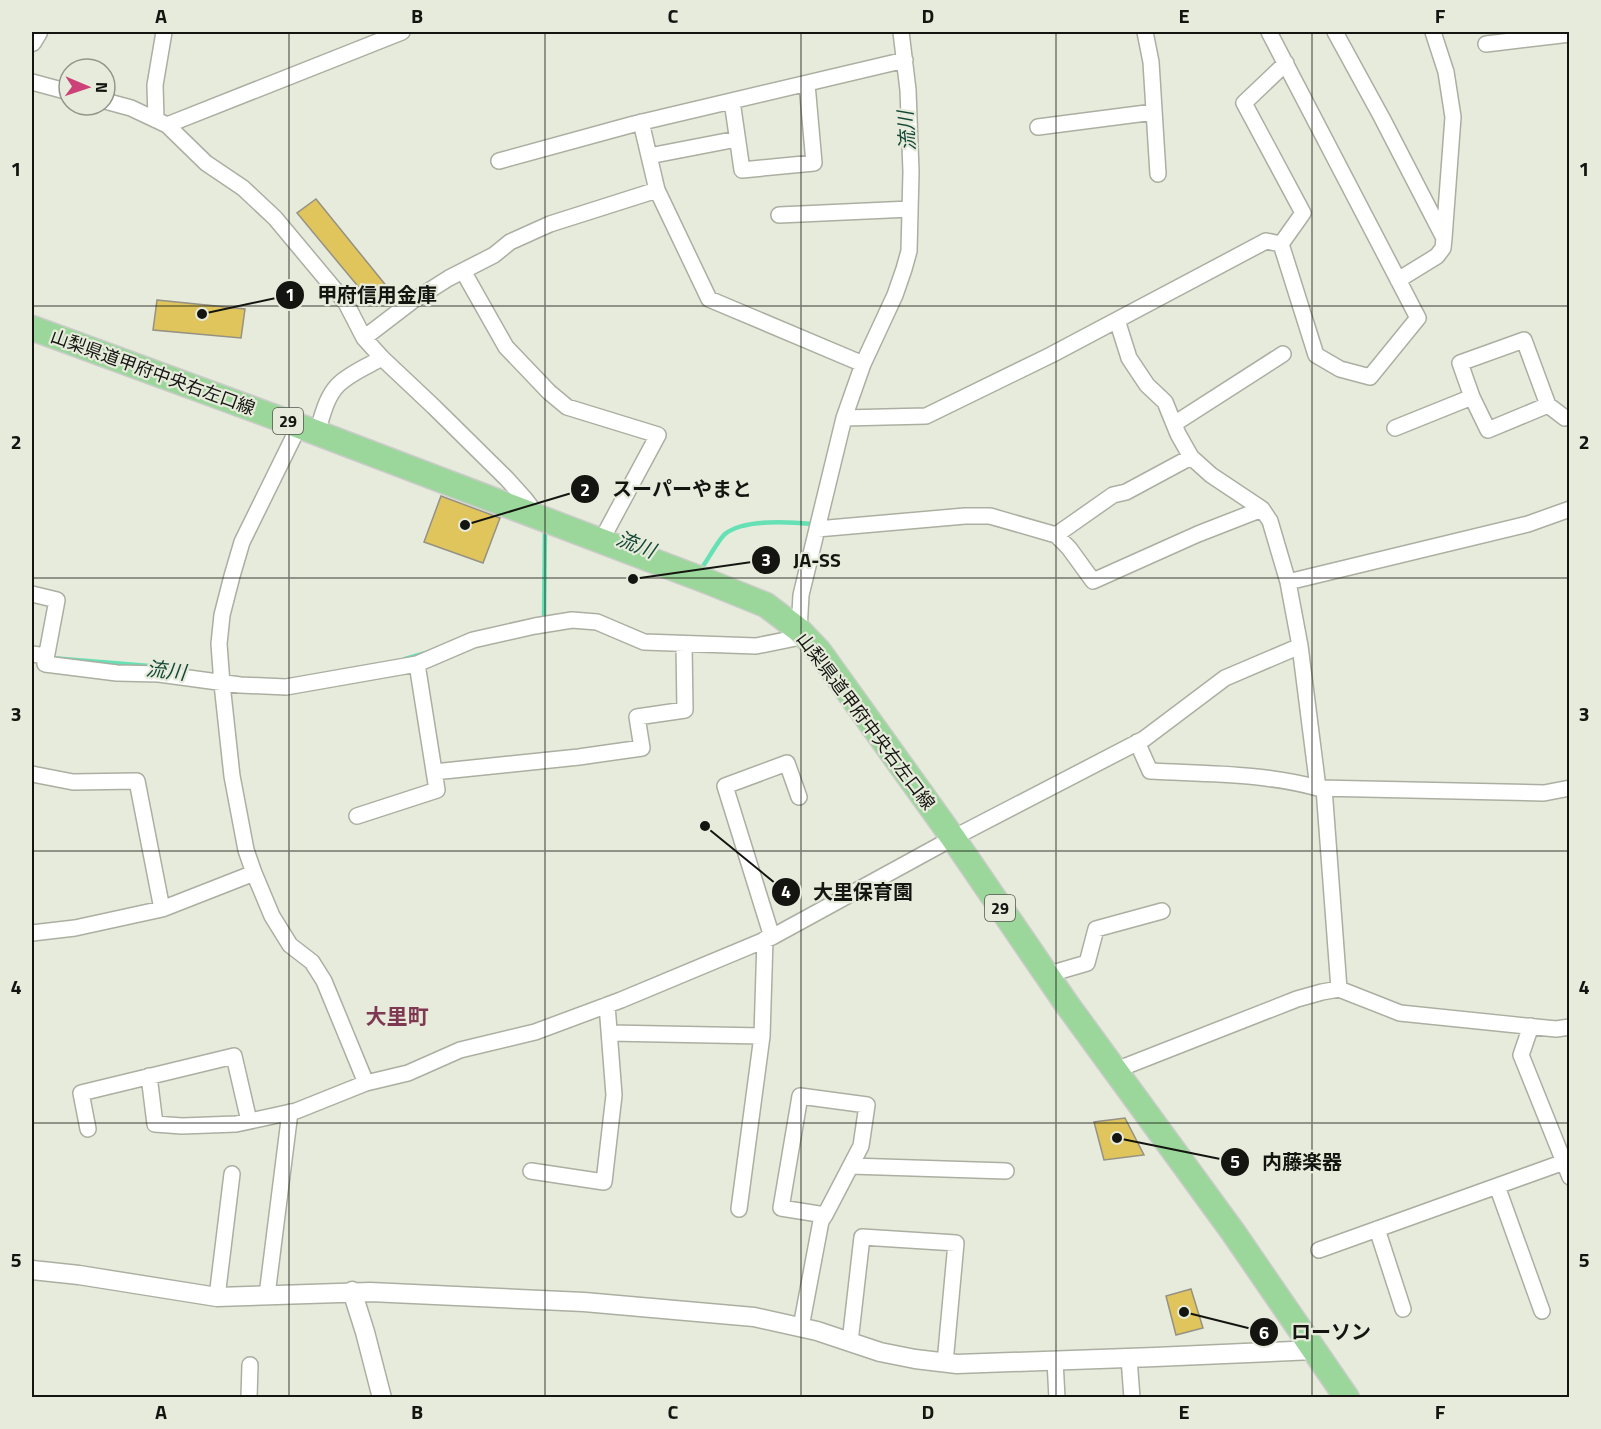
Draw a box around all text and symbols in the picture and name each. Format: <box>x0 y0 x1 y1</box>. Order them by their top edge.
text: A <box>155 0 167 31</box>
text: B <box>411 0 423 31</box>
text: C <box>668 0 679 31</box>
text: D <box>922 0 934 31</box>
text: E <box>1178 0 1190 31</box>
text: F <box>1435 0 1446 31</box>
north arrow <box>57 57 117 117</box>
text: N <box>90 82 114 93</box>
water label: 流川 <box>889 108 923 152</box>
text: 1 <box>10 153 22 184</box>
text: 1 <box>1578 153 1590 184</box>
callout: 甲府信用金庫 <box>275 276 449 314</box>
text: 甲府信用金庫 <box>317 279 437 310</box>
text: 1 <box>285 281 295 308</box>
street label: 山梨県道甲府中央右左口線 <box>47 322 259 422</box>
road number: 29 <box>273 408 303 434</box>
text: 2 <box>10 426 22 457</box>
text: 2 <box>1578 426 1590 457</box>
callout: スーパーやまと <box>570 470 764 508</box>
text: スーパーやまと <box>612 473 752 504</box>
text: 2 <box>580 476 590 503</box>
water label: 流川 <box>612 522 662 566</box>
callout: JA-SS <box>751 541 852 579</box>
text: JA-SS <box>793 544 841 575</box>
text: 3 <box>761 546 771 573</box>
street label: 山梨県道甲府中央右左口線 <box>790 627 942 815</box>
water label: 流川 <box>144 652 189 688</box>
text: 3 <box>10 698 22 729</box>
text: 3 <box>1578 698 1590 729</box>
callout: 大里保育園 <box>771 873 925 911</box>
text: 大里保育園 <box>813 876 913 907</box>
text: 4 <box>781 878 791 905</box>
road number: 29 <box>985 895 1015 921</box>
text: 4 <box>10 971 22 1002</box>
text: 4 <box>1578 971 1590 1002</box>
district label: 大里町 <box>366 1000 429 1032</box>
callout: 内藤楽器 <box>1220 1143 1354 1181</box>
text: 内藤楽器 <box>1262 1146 1342 1177</box>
text: 5 <box>1230 1148 1240 1175</box>
text: 5 <box>10 1244 22 1275</box>
text: 5 <box>1578 1244 1590 1275</box>
callout: ローソン <box>1249 1313 1383 1351</box>
text: ローソン <box>1291 1316 1371 1347</box>
text: 6 <box>1259 1319 1269 1346</box>
text: A <box>155 1396 167 1427</box>
text: B <box>411 1396 423 1427</box>
text: C <box>668 1396 679 1427</box>
text: D <box>922 1396 934 1427</box>
text: E <box>1178 1396 1190 1427</box>
text: F <box>1435 1396 1446 1427</box>

